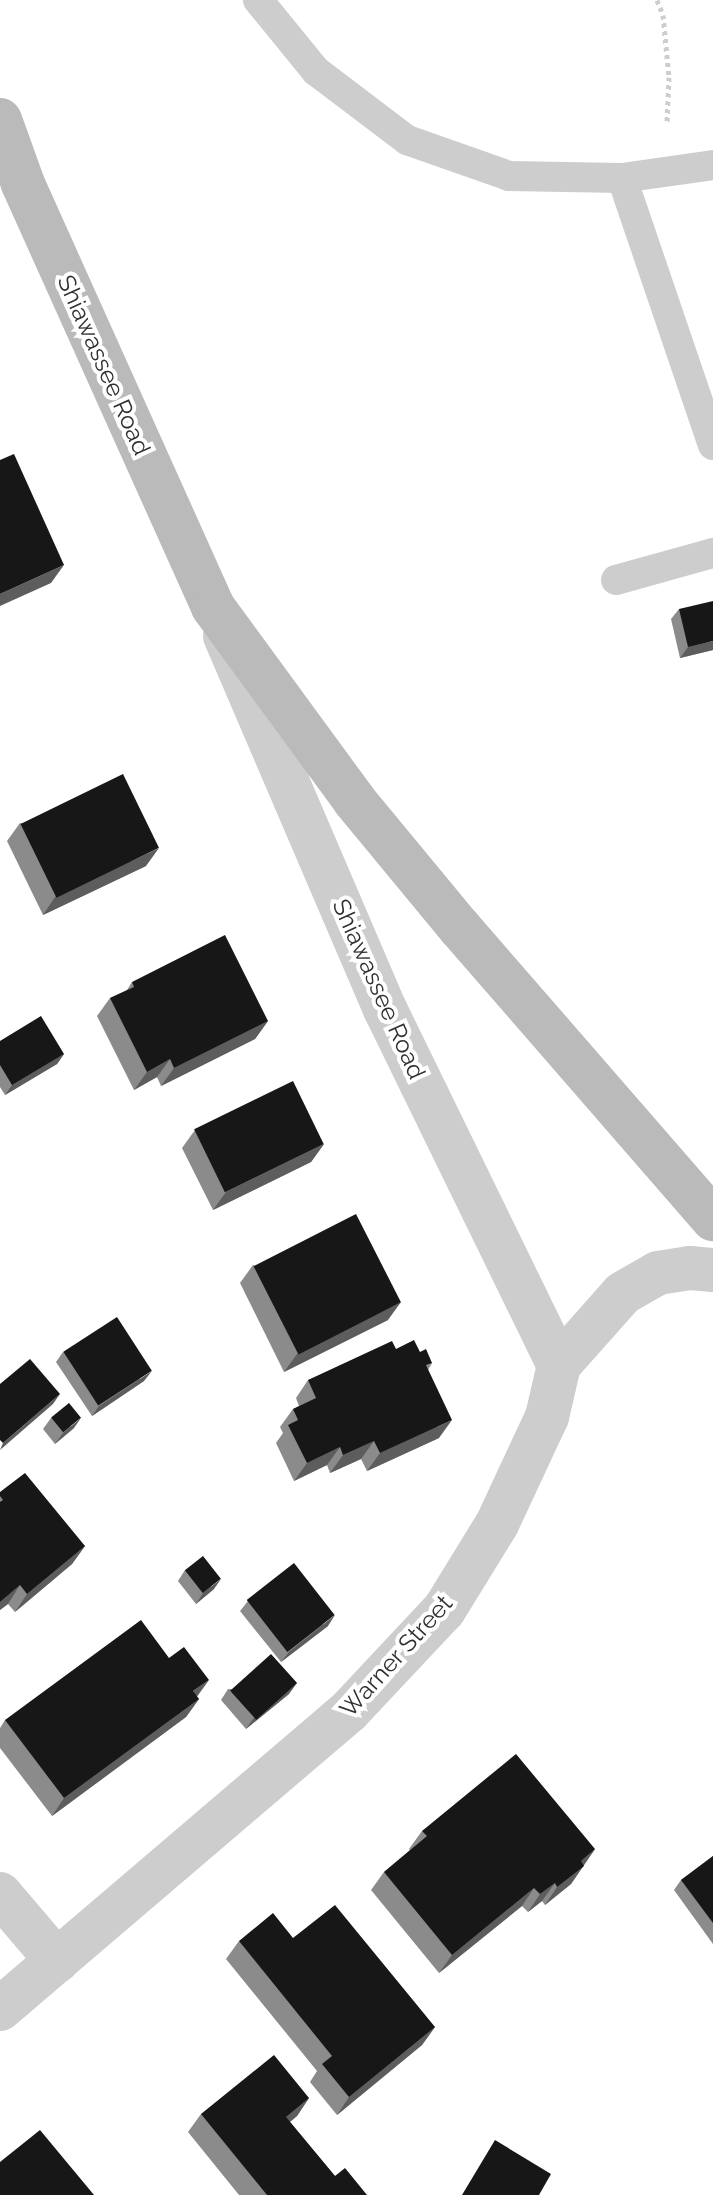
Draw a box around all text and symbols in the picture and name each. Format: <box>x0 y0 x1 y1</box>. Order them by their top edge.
street label: Shiawassee Road <box>51 271 157 459</box>
street label: Shiawassee Road <box>326 895 432 1083</box>
street label: Warner Street <box>334 1589 458 1723</box>

